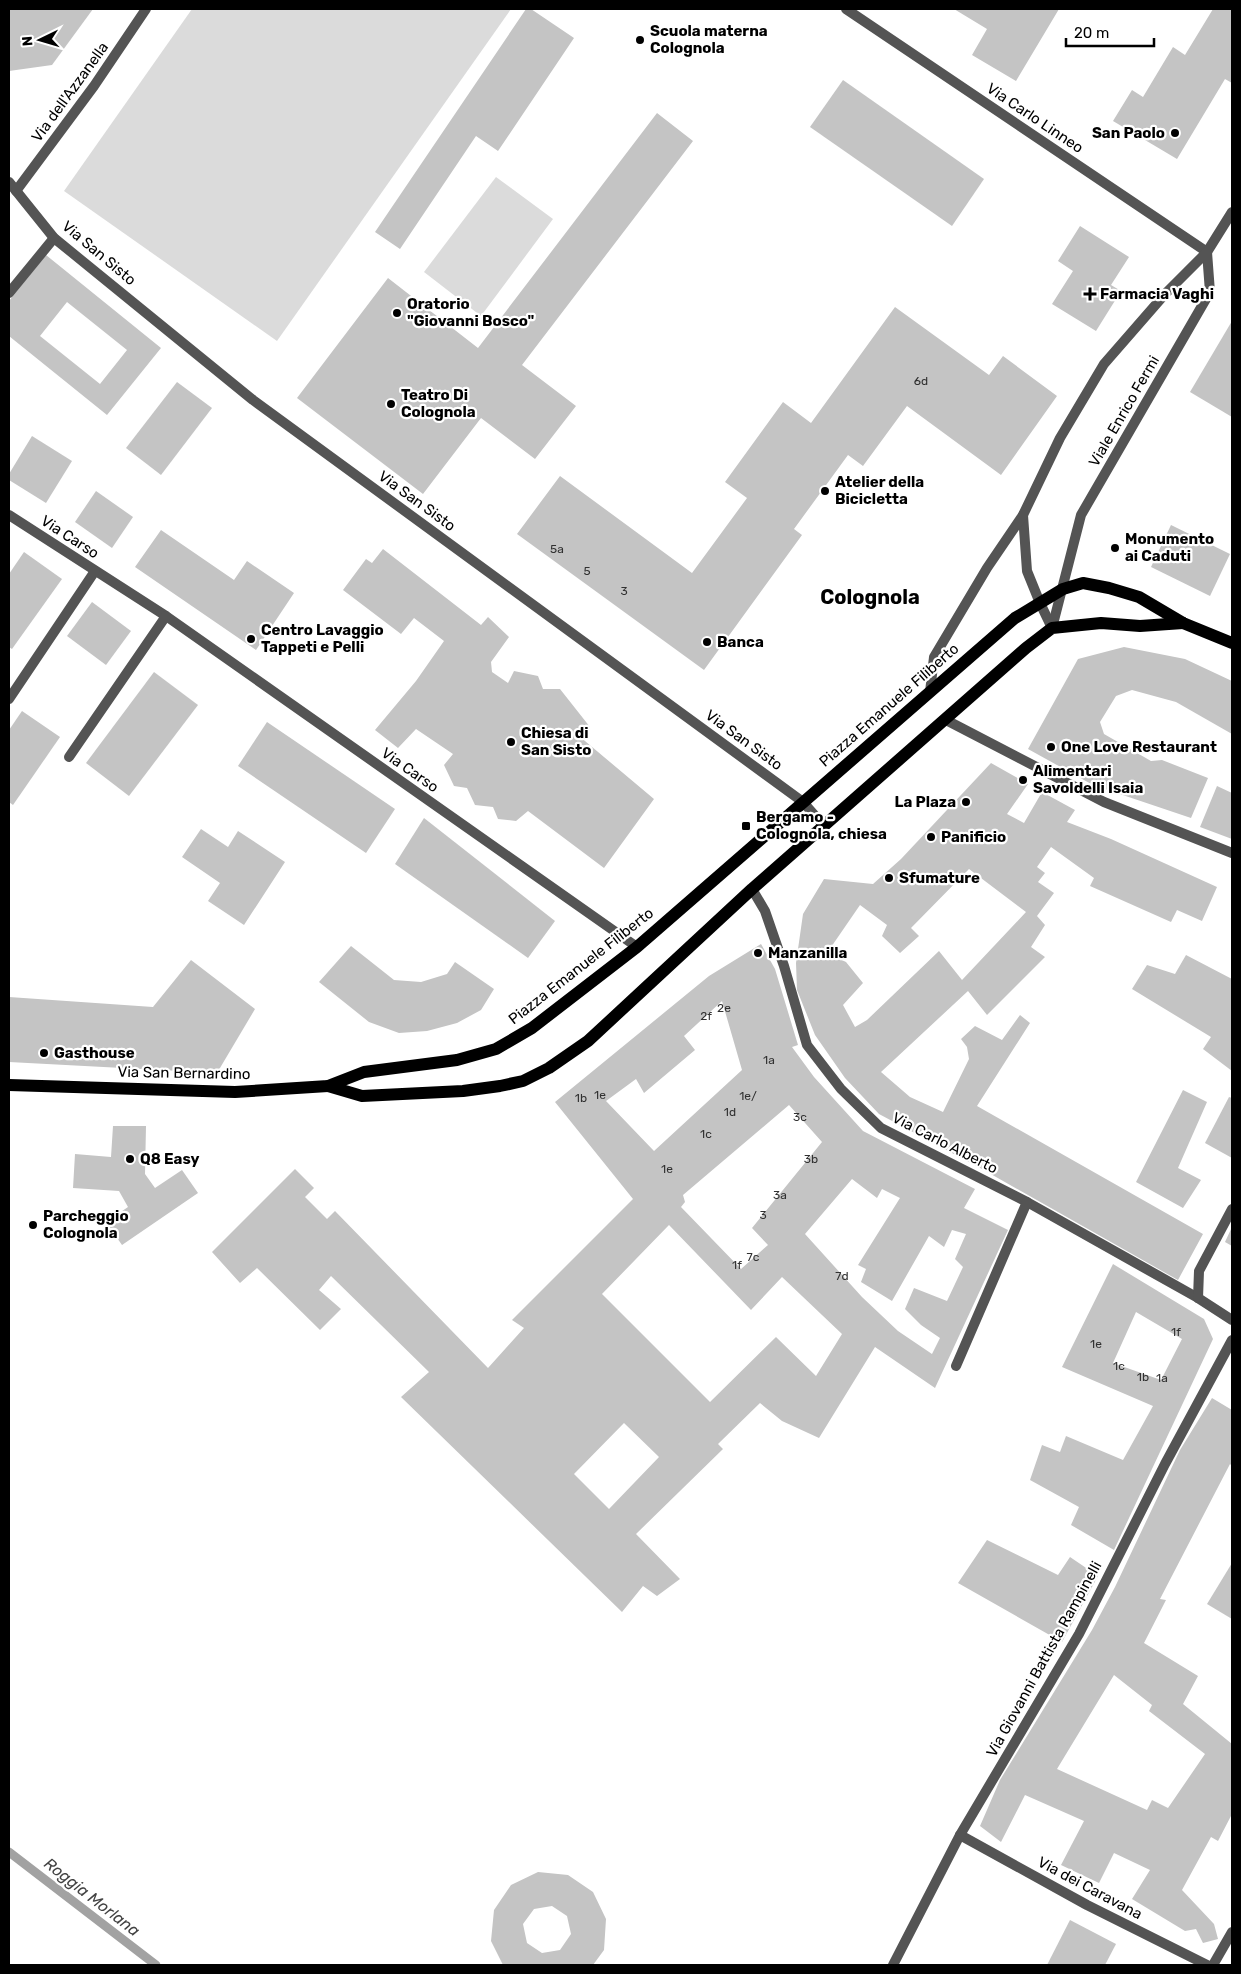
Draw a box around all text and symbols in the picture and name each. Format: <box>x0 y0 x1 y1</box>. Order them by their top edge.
north arrow <box>15 15 65 65</box>
scale bar <box>1066 15 1154 47</box>
place label: Scuola materna Colognola <box>650 22 768 57</box>
text: 20 m <box>1074 24 1109 42</box>
marker: Scuola materna Colognola <box>634 34 646 46</box>
text: N <box>19 35 36 47</box>
street label: Via dell'Azzanella <box>28 39 112 145</box>
street label: Via Carlo Linneo <box>983 79 1087 157</box>
place label: San Paolo <box>1092 124 1165 142</box>
marker: San Paolo <box>1169 127 1181 139</box>
street label: Via San Sisto <box>58 217 140 289</box>
place label: Farmacia Vaghi <box>1100 285 1214 303</box>
marker: Farmacia Vaghi <box>1084 288 1096 300</box>
place label: Oratorio "Giovanni Bosco" <box>407 295 535 330</box>
marker: Oratorio "Giovanni Bosco" <box>391 307 403 319</box>
street label: Viale Enrico Fermi <box>1085 352 1163 470</box>
house number: 6d <box>914 374 928 388</box>
place label: Teatro Di Colognola <box>401 386 476 421</box>
marker: Teatro Di Colognola <box>385 398 397 410</box>
street label: Via San Sisto <box>375 467 459 535</box>
place label: Atelier della Bicicletta <box>835 473 924 508</box>
marker: Atelier della Bicicletta <box>819 485 831 497</box>
street label: Via Carso <box>38 512 102 562</box>
place label: Monumento ai Caduti <box>1125 530 1214 565</box>
house number: 5a <box>550 542 564 556</box>
marker: Monumento ai Caduti <box>1109 542 1121 554</box>
house number: 5 <box>583 564 591 578</box>
house number: 3 <box>620 584 628 598</box>
district label: Colognola <box>820 585 920 609</box>
place label: Centro Lavaggio Tappeti e Pelli <box>261 621 384 656</box>
marker: Centro Lavaggio Tappeti e Pelli <box>245 633 257 645</box>
place label: Banca <box>717 633 764 651</box>
marker: Banca <box>701 636 713 648</box>
street label: Piazza Emanuele Filiberto <box>816 640 962 770</box>
street label: Via San Sisto <box>702 706 786 774</box>
place label: Chiesa di San Sisto <box>521 724 591 759</box>
marker: Chiesa di San Sisto <box>505 736 517 748</box>
place label: One Love Restaurant <box>1061 738 1217 756</box>
marker: One Love Restaurant <box>1045 741 1057 753</box>
street label: Via Carso <box>378 744 442 796</box>
place label: Alimentari Savoldelli Isaia <box>1033 762 1143 797</box>
marker: Alimentari Savoldelli Isaia <box>1017 774 1029 786</box>
place label: La Plaza <box>895 793 956 811</box>
marker: La Plaza <box>960 796 972 808</box>
place label: Bergamo - Colognola, chiesa <box>756 808 887 843</box>
marker: Bergamo - Colognola, chiesa <box>740 820 752 832</box>
place label: Panificio <box>941 828 1006 846</box>
marker: Panificio <box>925 831 937 843</box>
place label: Sfumature <box>899 869 980 887</box>
marker: Sfumature <box>883 872 895 884</box>
street label: Piazza Emanuele Filiberto <box>505 904 657 1028</box>
place label: Manzanilla <box>768 944 848 962</box>
marker: Manzanilla <box>752 947 764 959</box>
house number: 2e <box>717 1001 731 1015</box>
house number: 2f <box>700 1009 712 1023</box>
place label: Gasthouse <box>54 1044 135 1062</box>
marker: Gasthouse <box>38 1047 50 1059</box>
house number: 1a <box>763 1053 775 1067</box>
street label: Via San Bernardino <box>117 1063 251 1083</box>
house number: 1e <box>594 1088 606 1102</box>
house number: 1e/ <box>739 1089 757 1103</box>
house number: 1b <box>575 1091 587 1105</box>
house number: 1d <box>724 1105 736 1119</box>
street label: Via Carlo Alberto <box>889 1109 1001 1177</box>
house number: 3c <box>793 1110 807 1124</box>
house number: 1c <box>700 1127 712 1141</box>
place label: Q8 Easy <box>140 1150 199 1168</box>
house number: 3b <box>804 1152 818 1166</box>
marker: Q8 Easy <box>124 1153 136 1165</box>
house number: 1e <box>661 1162 673 1176</box>
house number: 3a <box>773 1188 787 1202</box>
place label: Parcheggio Colognola <box>43 1207 129 1242</box>
house number: 3 <box>759 1208 767 1222</box>
marker: Parcheggio Colognola <box>27 1219 39 1231</box>
house number: 7c <box>747 1250 760 1264</box>
house number: 1f <box>732 1258 742 1272</box>
house number: 7d <box>835 1269 849 1283</box>
house number: 1f <box>1171 1325 1181 1339</box>
house number: 1e <box>1090 1337 1102 1351</box>
house number: 1c <box>1113 1359 1125 1373</box>
house number: 1b <box>1137 1370 1149 1384</box>
house number: 1a <box>1156 1371 1168 1385</box>
street label: Via Giovanni Battista Rampinelli <box>983 1558 1105 1760</box>
street label: Via dei Caravana <box>1035 1853 1145 1923</box>
water label: Roggia Morlana <box>40 1854 144 1940</box>

